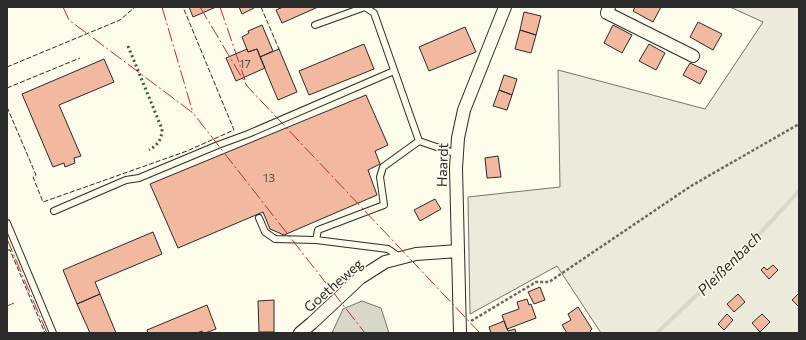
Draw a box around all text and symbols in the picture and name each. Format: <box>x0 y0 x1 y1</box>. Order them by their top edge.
house number: 17 <box>239 56 251 70</box>
street label: Haardt <box>433 142 451 187</box>
house number: 13 <box>263 170 275 184</box>
water label: Pleißenbach <box>693 227 765 299</box>
street label: Goetheweg <box>300 254 366 315</box>

